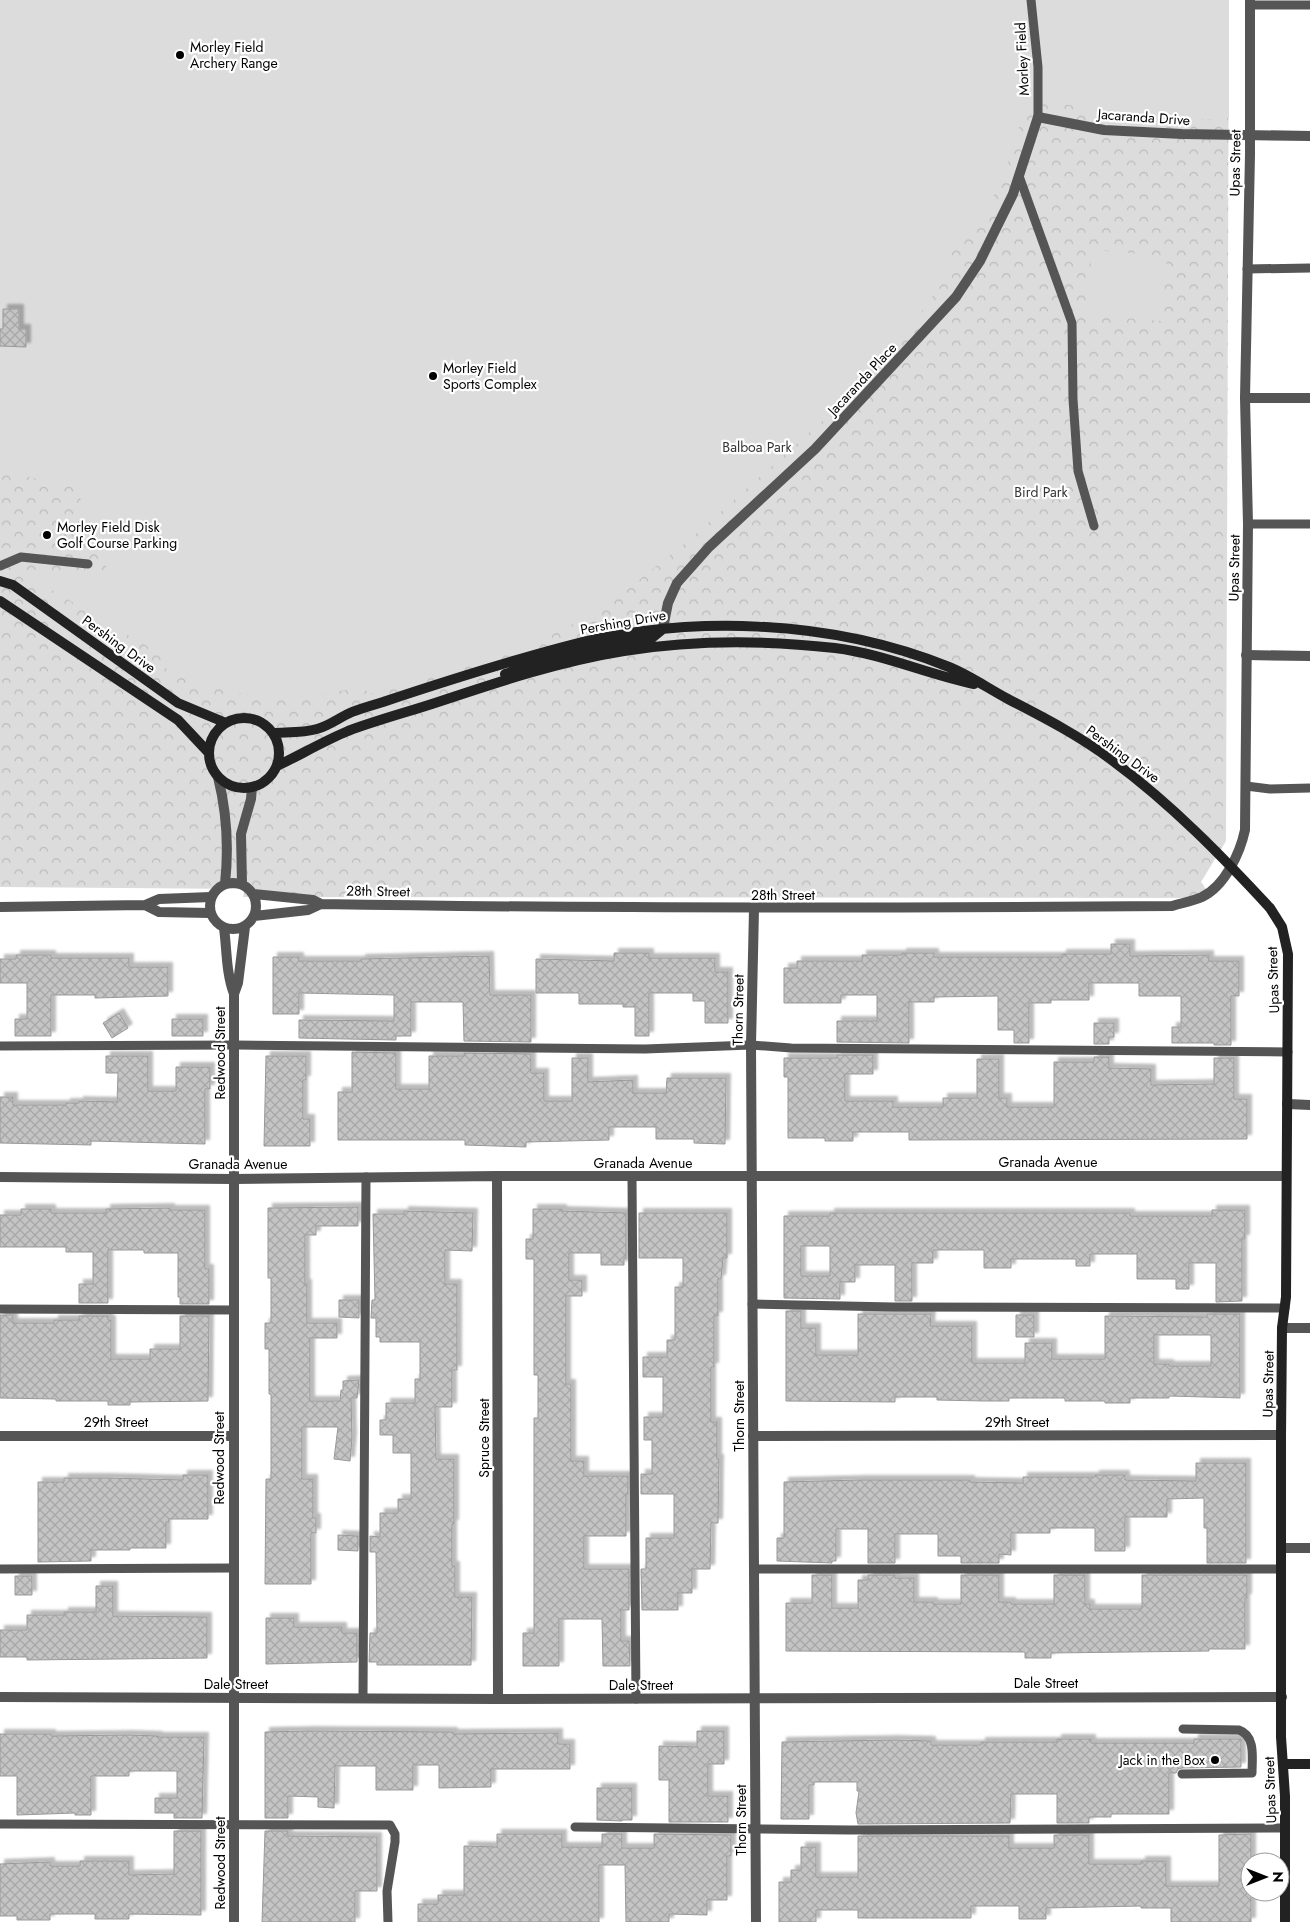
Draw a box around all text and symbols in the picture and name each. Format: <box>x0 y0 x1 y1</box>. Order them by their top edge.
street label: Morley Field <box>1010 22 1034 96</box>
place label: Morley Field Archery Range <box>190 37 278 73</box>
marker: Morley Field Archery Range <box>174 49 186 61</box>
street label: Jacaranda Drive <box>1095 104 1191 130</box>
street label: Upas Street <box>1224 129 1246 197</box>
street label: Jacaranda Place <box>822 338 901 421</box>
place label: Morley Field Sports Complex <box>443 358 537 394</box>
marker: Morley Field Sports Complex <box>427 370 439 382</box>
park label: Balboa Park <box>722 437 792 457</box>
park label: Bird Park <box>1014 482 1069 502</box>
place label: Morley Field Disk Golf Course Parking <box>57 517 177 553</box>
marker: Morley Field Disk Golf Course Parking <box>41 529 53 541</box>
street label: Upas Street <box>1223 534 1245 602</box>
street label: Pershing Drive <box>579 605 667 639</box>
street label: Pershing Drive <box>78 610 160 678</box>
street label: Pershing Drive <box>1082 720 1164 788</box>
street label: 28th Street <box>346 880 411 902</box>
street label: 28th Street <box>751 885 816 905</box>
street label: Upas Street <box>1262 946 1284 1014</box>
street label: Thorn Street <box>727 974 749 1046</box>
street label: Redwood Street <box>210 1006 230 1100</box>
street label: Granada Avenue <box>999 1152 1098 1172</box>
street label: Granada Avenue <box>594 1153 693 1173</box>
street label: Granada Avenue <box>189 1154 288 1174</box>
street label: Upas Street <box>1257 1350 1279 1418</box>
street label: Thorn Street <box>729 1380 749 1452</box>
street label: Spruce Street <box>474 1398 494 1478</box>
street label: Redwood Street <box>209 1411 229 1505</box>
street label: 29th Street <box>84 1412 149 1432</box>
street label: 29th Street <box>985 1412 1050 1432</box>
street label: Dale Street <box>1014 1673 1079 1693</box>
street label: Dale Street <box>204 1674 269 1694</box>
street label: Dale Street <box>609 1675 674 1695</box>
place label: Jack in the Box <box>1117 1750 1205 1770</box>
marker: Jack in the Box <box>1209 1754 1221 1766</box>
street label: Upas Street <box>1259 1756 1281 1824</box>
street label: Thorn Street <box>731 1784 751 1856</box>
street label: Redwood Street <box>210 1816 230 1910</box>
north arrow <box>1240 1852 1290 1902</box>
text: N <box>1268 1871 1288 1883</box>

